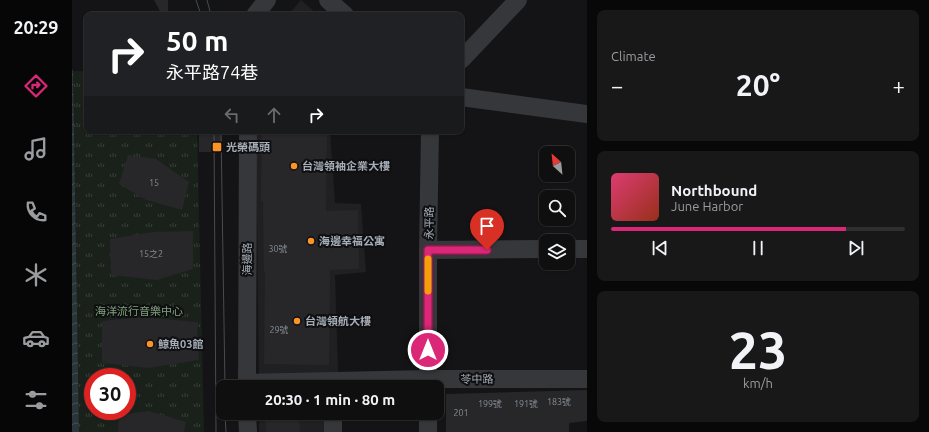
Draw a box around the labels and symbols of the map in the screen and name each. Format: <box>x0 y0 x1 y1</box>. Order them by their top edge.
marker: 光榮碼頭 <box>211 141 223 153</box>
place label: 光榮碼頭 <box>226 141 270 153</box>
north arrow <box>539 146 575 182</box>
place label: 台灣領袖企業大樓 <box>302 160 390 172</box>
marker: 台灣領袖企業大樓 <box>289 161 299 171</box>
house number: 15 <box>149 178 159 188</box>
street label: 永平路 <box>423 206 435 240</box>
pin <box>470 209 504 250</box>
place label: 海邊幸福公寓 <box>319 235 385 247</box>
marker: 海邊幸福公寓 <box>306 236 316 246</box>
street label: 海邊路 <box>241 243 253 276</box>
house number: 30號 <box>268 244 288 254</box>
house number: 15之2 <box>139 249 163 259</box>
park label: 海洋流行音樂中心 <box>95 305 183 317</box>
place label: 台灣領航大樓 <box>305 315 371 327</box>
marker: 台灣領航大樓 <box>292 316 302 326</box>
house number: 29號 <box>269 325 289 335</box>
position arrow <box>407 329 449 371</box>
place label: 鯨魚03館 <box>158 338 203 350</box>
marker: 鯨魚03館 <box>145 339 155 349</box>
speed limit sign: 30 <box>84 368 136 420</box>
street label: 苓中路 <box>460 373 494 385</box>
house number: 183號 <box>547 397 571 407</box>
house number: 199號 <box>478 399 502 409</box>
house number: 191號 <box>514 399 538 409</box>
house number: 201 <box>453 408 469 418</box>

